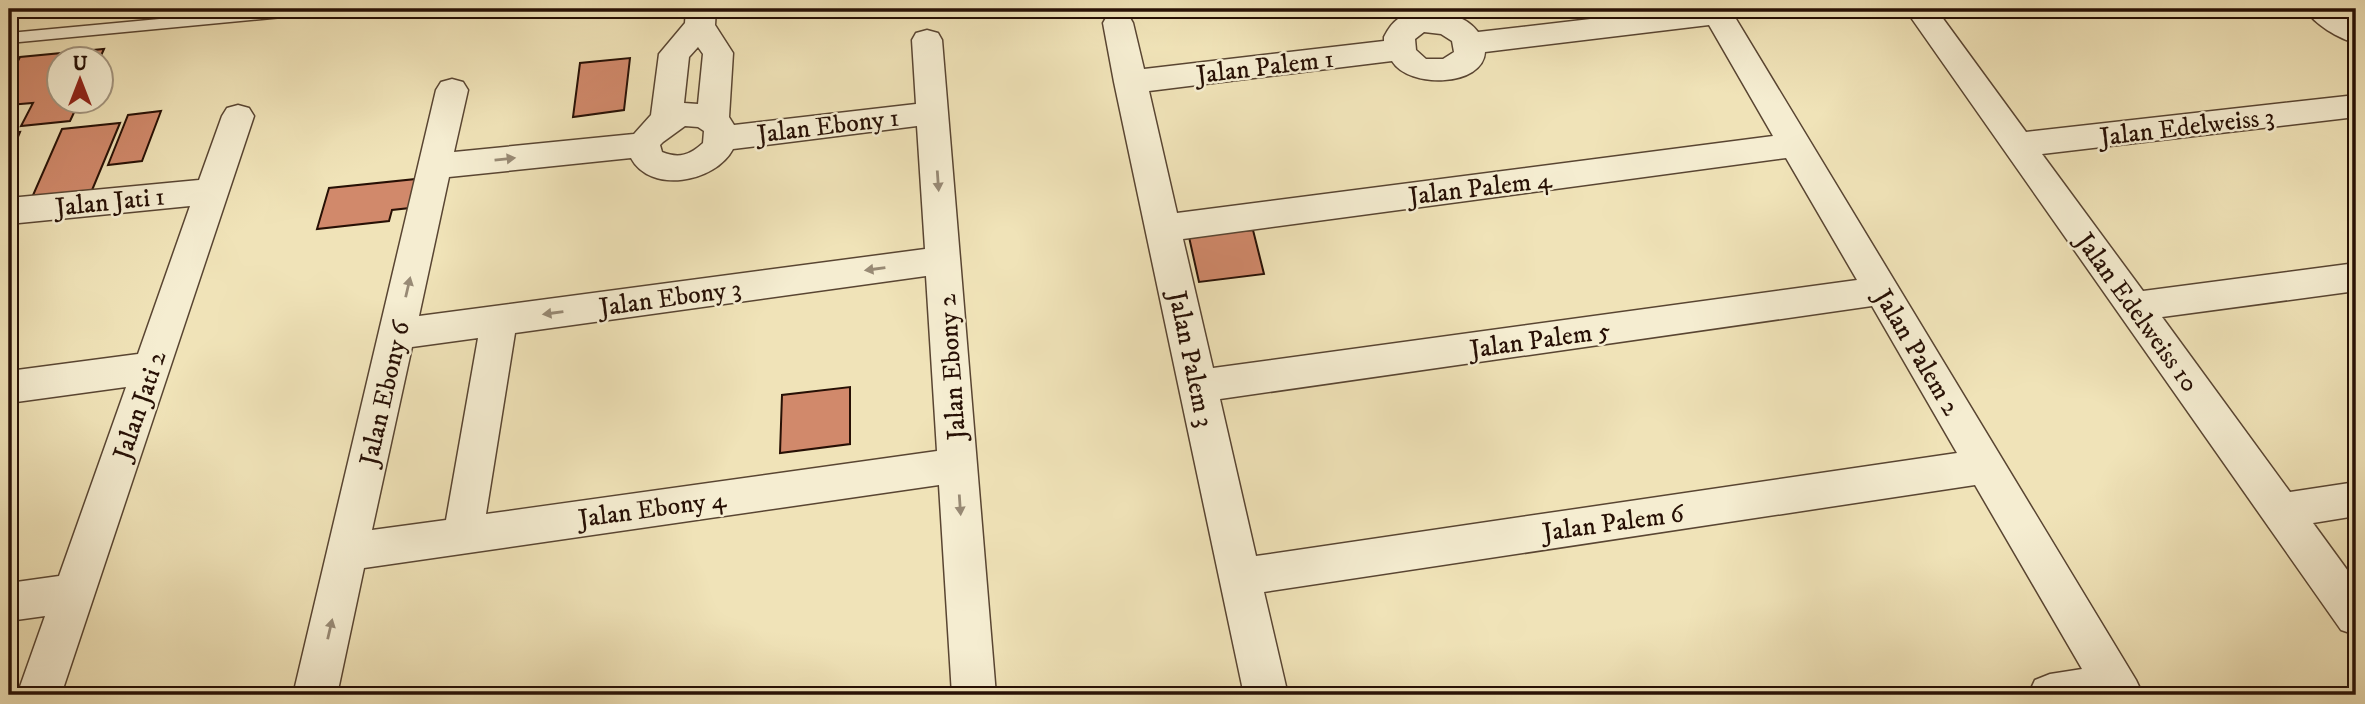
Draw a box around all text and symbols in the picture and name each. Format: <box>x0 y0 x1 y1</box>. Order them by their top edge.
street label: Jalan Palem 1 <box>1193 43 1336 93</box>
north arrow <box>46 46 116 116</box>
text: U <box>73 53 88 76</box>
street label: Jalan Edelweiss 3 <box>2096 100 2276 155</box>
street label: Jalan Ebony 1 <box>753 101 901 152</box>
one-way arrow <box>494 154 516 165</box>
street label: Jalan Palem 4 <box>1405 163 1554 214</box>
one-way arrow <box>933 170 944 192</box>
street label: Jalan Jati 1 <box>52 180 167 225</box>
street label: Jalan Edelweiss 10 <box>2067 225 2206 399</box>
one-way arrow <box>864 264 886 275</box>
street label: Jalan Ebony 3 <box>595 272 743 325</box>
one-way arrow <box>403 276 414 298</box>
street label: Jalan Palem 2 <box>1865 282 1967 422</box>
street label: Jalan Palem 3 <box>1160 286 1221 430</box>
street label: Jalan Ebony 2 <box>931 293 974 443</box>
one-way arrow <box>542 308 564 319</box>
street label: Jalan Palem 5 <box>1466 314 1613 367</box>
street label: Jalan Ebony 6 <box>352 317 418 471</box>
street label: Jalan Jati 2 <box>106 346 175 466</box>
street label: Jalan Ebony 4 <box>574 483 729 536</box>
one-way arrow <box>955 495 966 517</box>
street label: Jalan Palem 6 <box>1539 497 1687 550</box>
one-way arrow <box>325 618 336 640</box>

